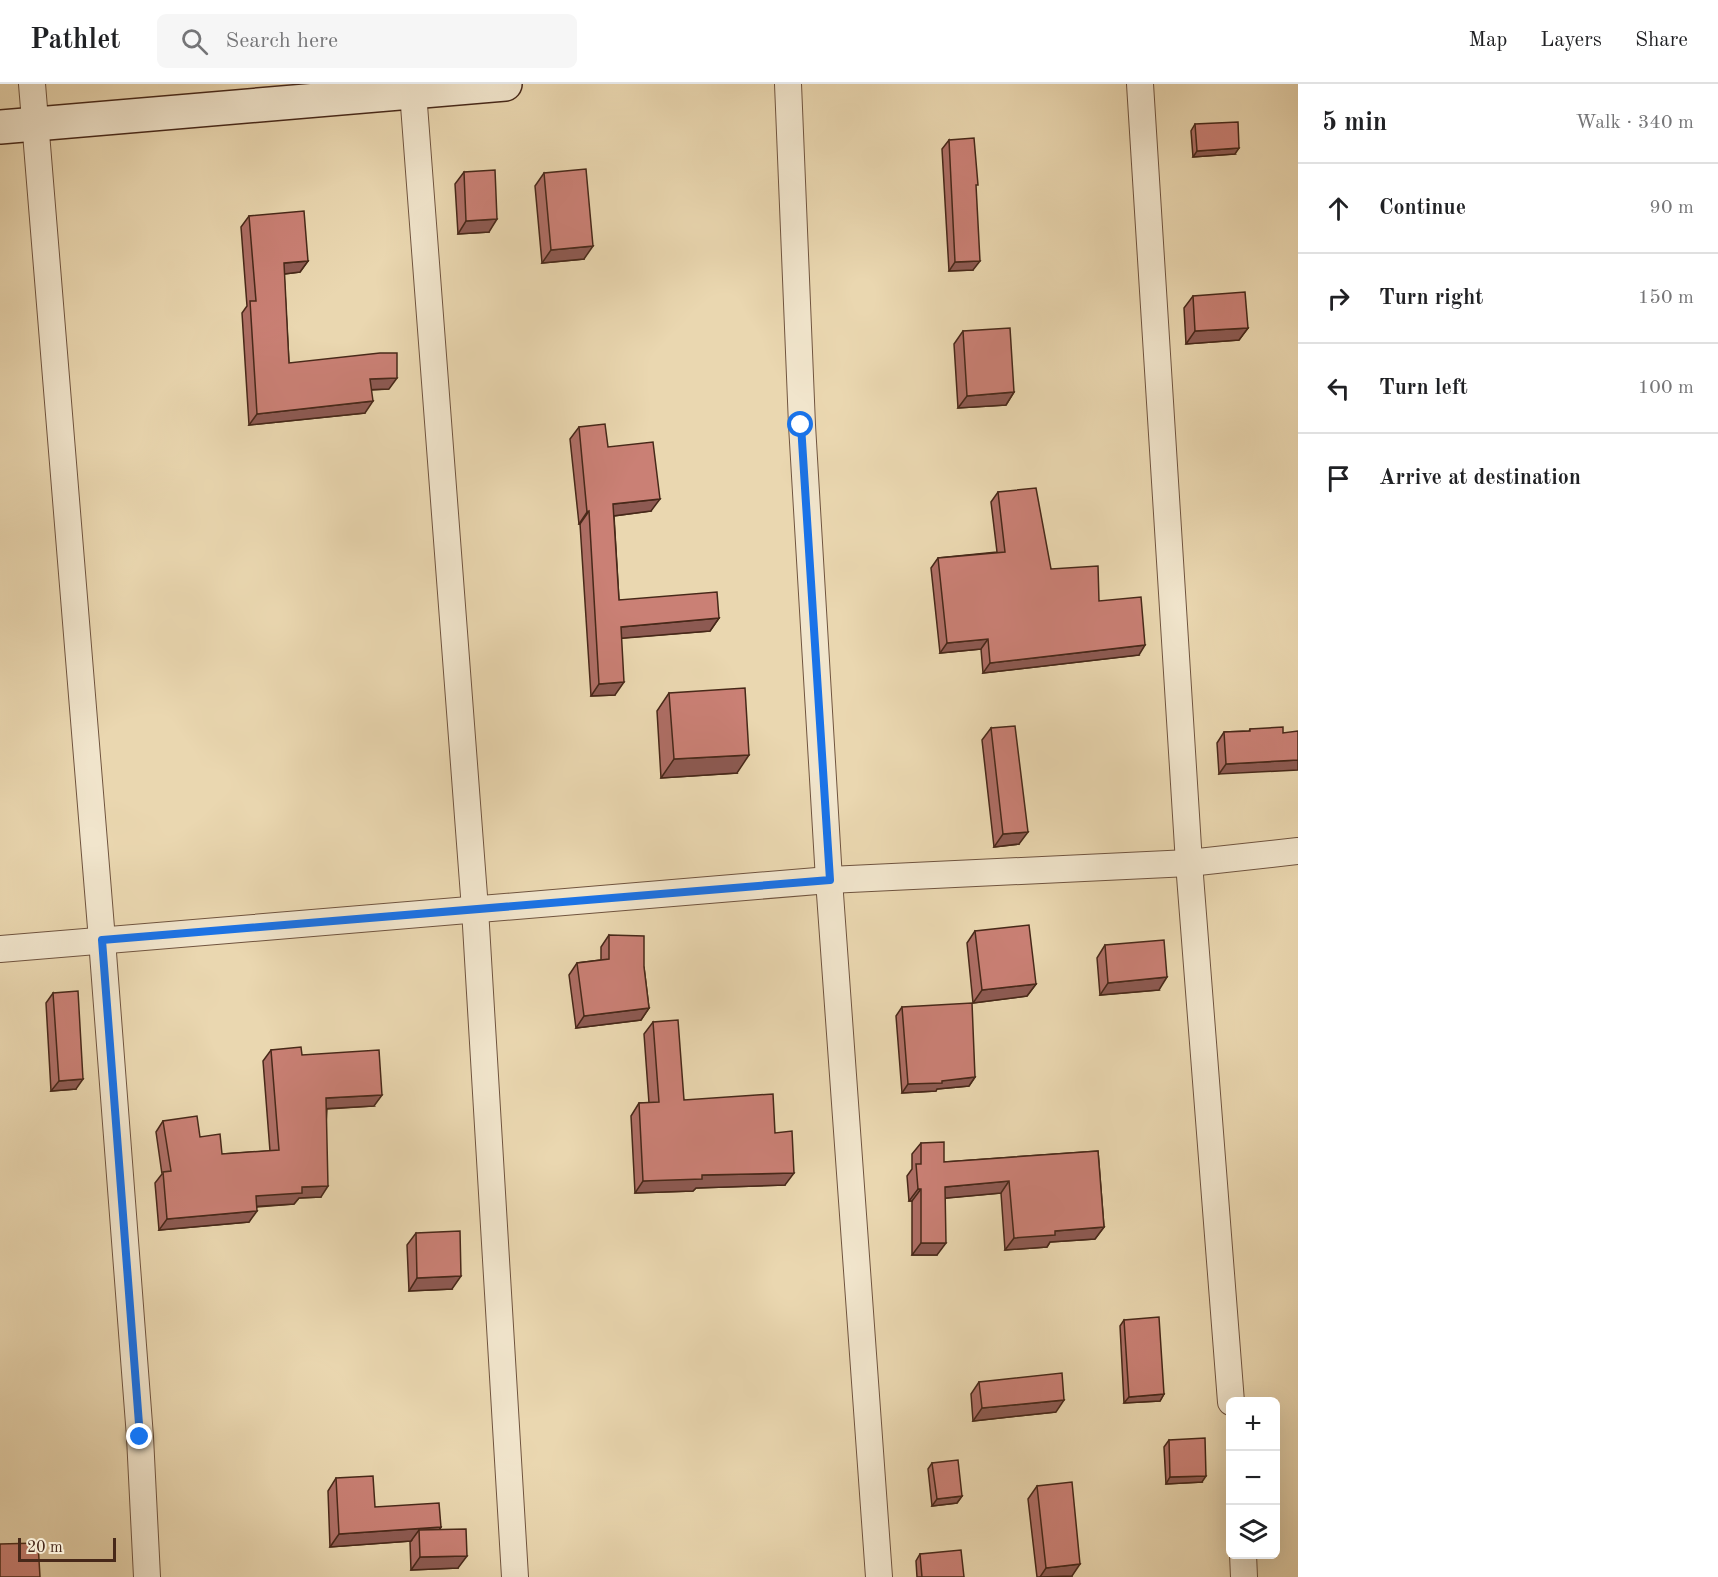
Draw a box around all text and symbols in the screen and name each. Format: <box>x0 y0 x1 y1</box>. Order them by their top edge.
search box <box>157 14 577 68</box>
icon: search <box>178 25 211 58</box>
text: Pathlet <box>30 27 121 55</box>
text: Search here <box>226 30 338 52</box>
text: Map <box>1468 30 1507 51</box>
text: Layers <box>1540 30 1602 51</box>
text: Share <box>1635 30 1688 51</box>
text: 5 min <box>1322 110 1387 136</box>
text: Walk · 340 m <box>1575 113 1694 133</box>
icon: ahead <box>1322 192 1355 225</box>
text: Continue <box>1379 197 1466 219</box>
text: 90 m <box>1649 198 1694 218</box>
icon: right <box>1322 282 1355 315</box>
text: Turn right <box>1379 287 1483 309</box>
text: 150 m <box>1638 288 1694 308</box>
icon: left <box>1322 372 1355 405</box>
text: Turn left <box>1379 377 1468 399</box>
text: 100 m <box>1638 378 1694 398</box>
route start <box>787 411 813 437</box>
icon: arrive <box>1322 462 1355 495</box>
text: Arrive at destination <box>1379 467 1581 489</box>
map controls <box>1226 1397 1280 1559</box>
button: + <box>1226 1397 1280 1451</box>
route end <box>126 1423 152 1449</box>
button: − <box>1226 1451 1280 1505</box>
button: layers <box>1226 1505 1280 1559</box>
scale bar <box>18 1535 116 1562</box>
text: 20 m <box>27 1540 63 1556</box>

